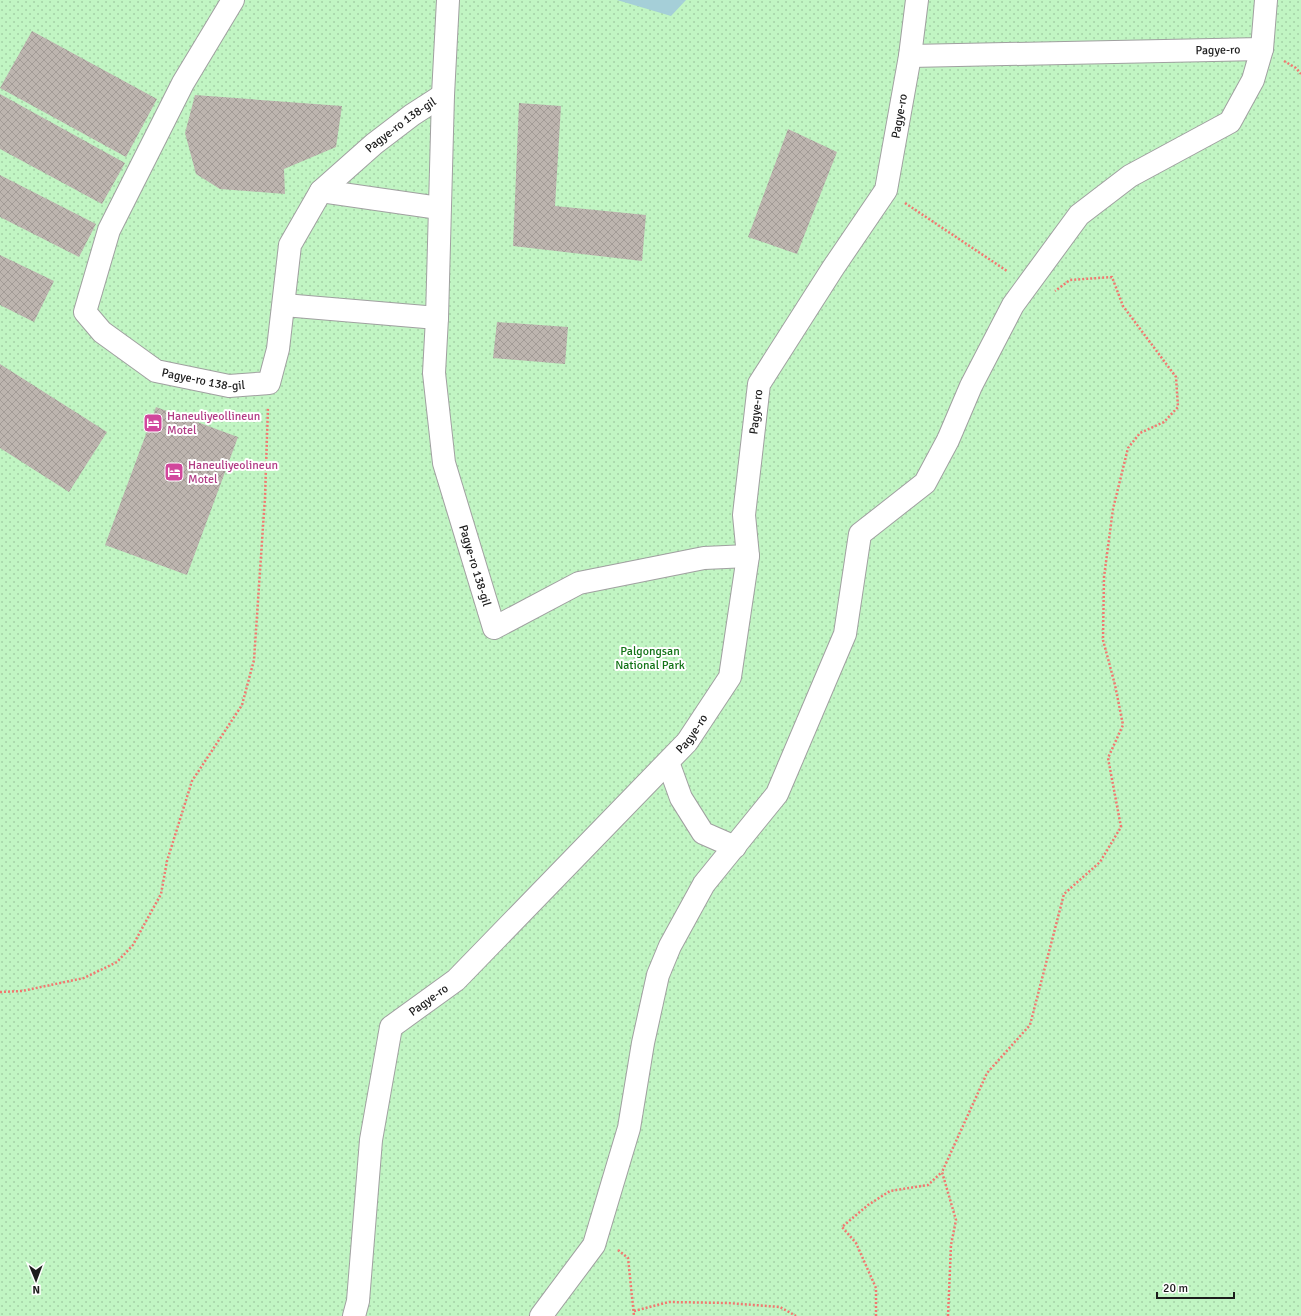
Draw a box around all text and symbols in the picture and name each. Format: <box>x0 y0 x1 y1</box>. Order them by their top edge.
street label: Pagye-ro <box>1195 42 1241 58</box>
street label: Pagye-ro <box>888 93 911 140</box>
street label: Pagye-ro 138-gil <box>362 94 439 156</box>
street label: Pagye-ro 138-gil <box>160 365 246 394</box>
street label: Pagye-ro <box>746 389 766 435</box>
place label: Haneuliyeollineun Motel <box>167 409 260 438</box>
hotel icon: Haneuliyeollineun Motel <box>142 412 164 434</box>
place label: Haneuliyeolineun Motel <box>188 458 278 487</box>
hotel icon: Haneuliyeolineun Motel <box>163 461 185 483</box>
street label: Pagye-ro 138-gil <box>456 523 495 609</box>
park label: Palgongsan National Park <box>615 644 685 673</box>
street label: Pagye-ro <box>672 711 711 757</box>
street label: Pagye-ro <box>406 981 451 1019</box>
north arrow <box>16 1260 56 1300</box>
scale bar <box>1157 1274 1234 1300</box>
text: 20 m <box>1163 1281 1188 1296</box>
text: N <box>32 1283 40 1296</box>

